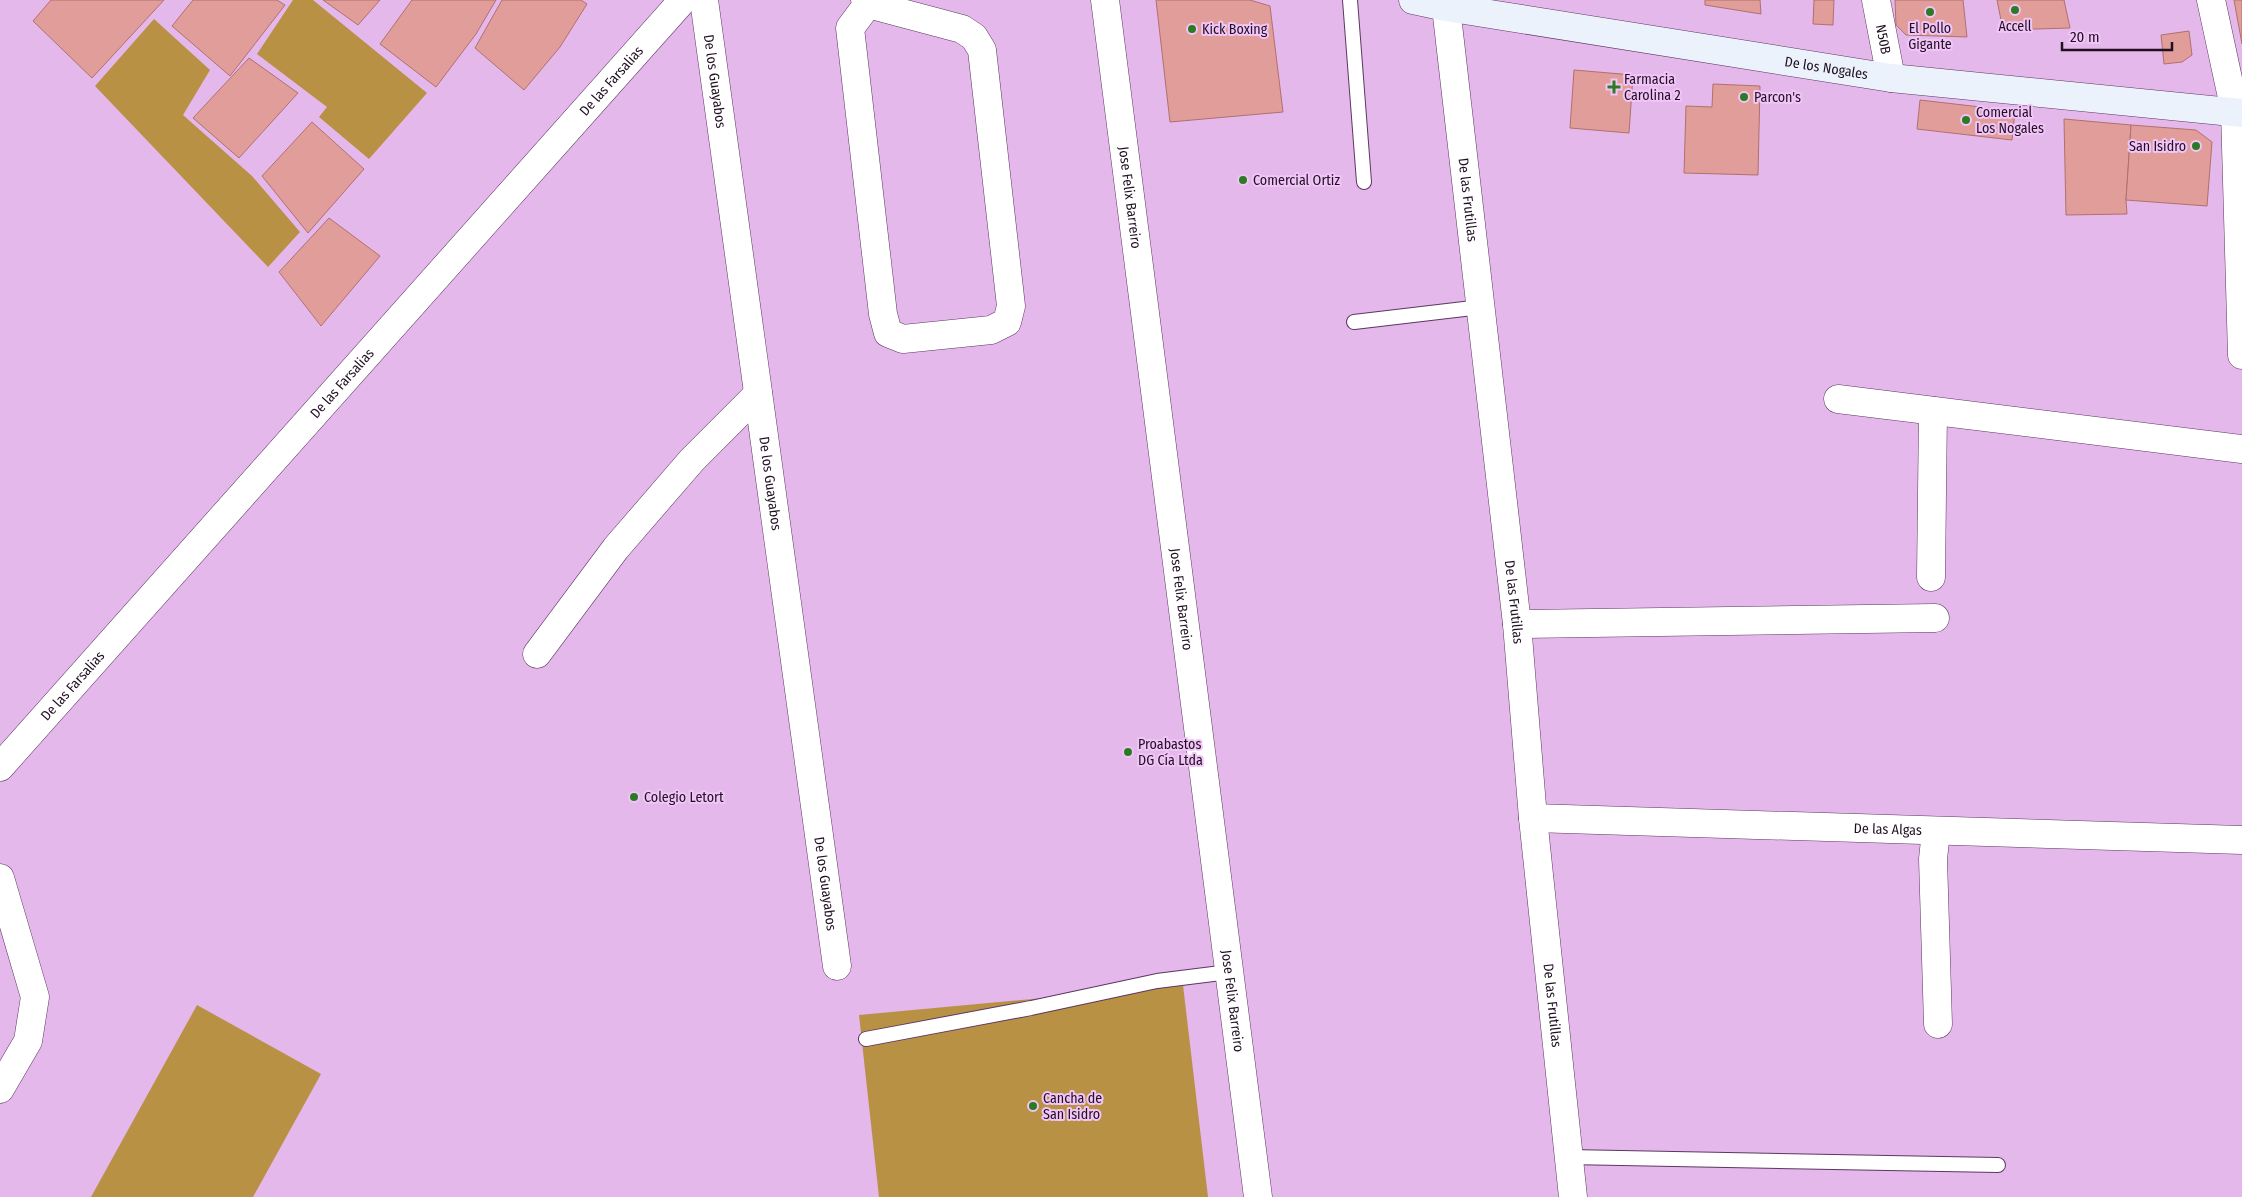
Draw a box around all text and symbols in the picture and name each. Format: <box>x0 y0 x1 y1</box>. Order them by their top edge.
marker: Accell <box>2009 4 2021 16</box>
marker: El Pollo Gigante <box>1924 6 1936 18</box>
place label: Accell <box>1998 18 2032 35</box>
place label: El Pollo Gigante <box>1908 20 1952 53</box>
scale bar <box>2062 20 2172 52</box>
place label: Kick Boxing <box>1202 21 1268 38</box>
marker: Kick Boxing <box>1186 23 1198 35</box>
street label: N50B <box>1872 23 1894 56</box>
text: 20 m <box>2070 28 2100 46</box>
street label: De los Guayabos <box>700 33 730 129</box>
street label: De las Farsalias <box>576 43 647 119</box>
street label: De los Nogales <box>1783 53 1869 83</box>
place label: Farmacia Carolina 2 <box>1624 71 1681 104</box>
marker: Farmacia Carolina 2 <box>1608 81 1620 93</box>
place label: Parcon's <box>1754 89 1801 106</box>
marker: Parcon's <box>1738 91 1750 103</box>
place label: Comercial Los Nogales <box>1976 104 2044 137</box>
marker: Comercial Los Nogales <box>1960 114 1972 126</box>
place label: San Isidro <box>2129 138 2186 155</box>
marker: San Isidro <box>2190 140 2202 152</box>
street label: Jose Felix Barreiro <box>1115 145 1145 250</box>
street label: De las Frutillas <box>1454 157 1481 243</box>
place label: Comercial Ortiz <box>1253 172 1340 189</box>
marker: Comercial Ortiz <box>1237 174 1249 186</box>
street label: De las Farsalias <box>307 345 378 422</box>
street label: De los Guayabos <box>755 436 785 531</box>
street label: Jose Felix Barreiro <box>1166 547 1196 651</box>
street label: De las Frutillas <box>1501 559 1527 645</box>
street label: De las Farsalias <box>37 648 108 724</box>
place label: Proabastos DG Cía Ltda <box>1138 736 1203 769</box>
marker: Proabastos DG Cía Ltda <box>1122 746 1134 758</box>
place label: Colegio Letort <box>644 789 724 806</box>
marker: Colegio Letort <box>628 791 640 803</box>
street label: De las Algas <box>1853 820 1922 839</box>
street label: De los Guayabos <box>810 836 840 932</box>
street label: Jose Felix Barreiro <box>1217 949 1247 1053</box>
street label: De las Frutillas <box>1539 963 1565 1048</box>
place label: Cancha de San Isidro <box>1043 1090 1102 1123</box>
marker: Cancha de San Isidro <box>1027 1100 1039 1112</box>

